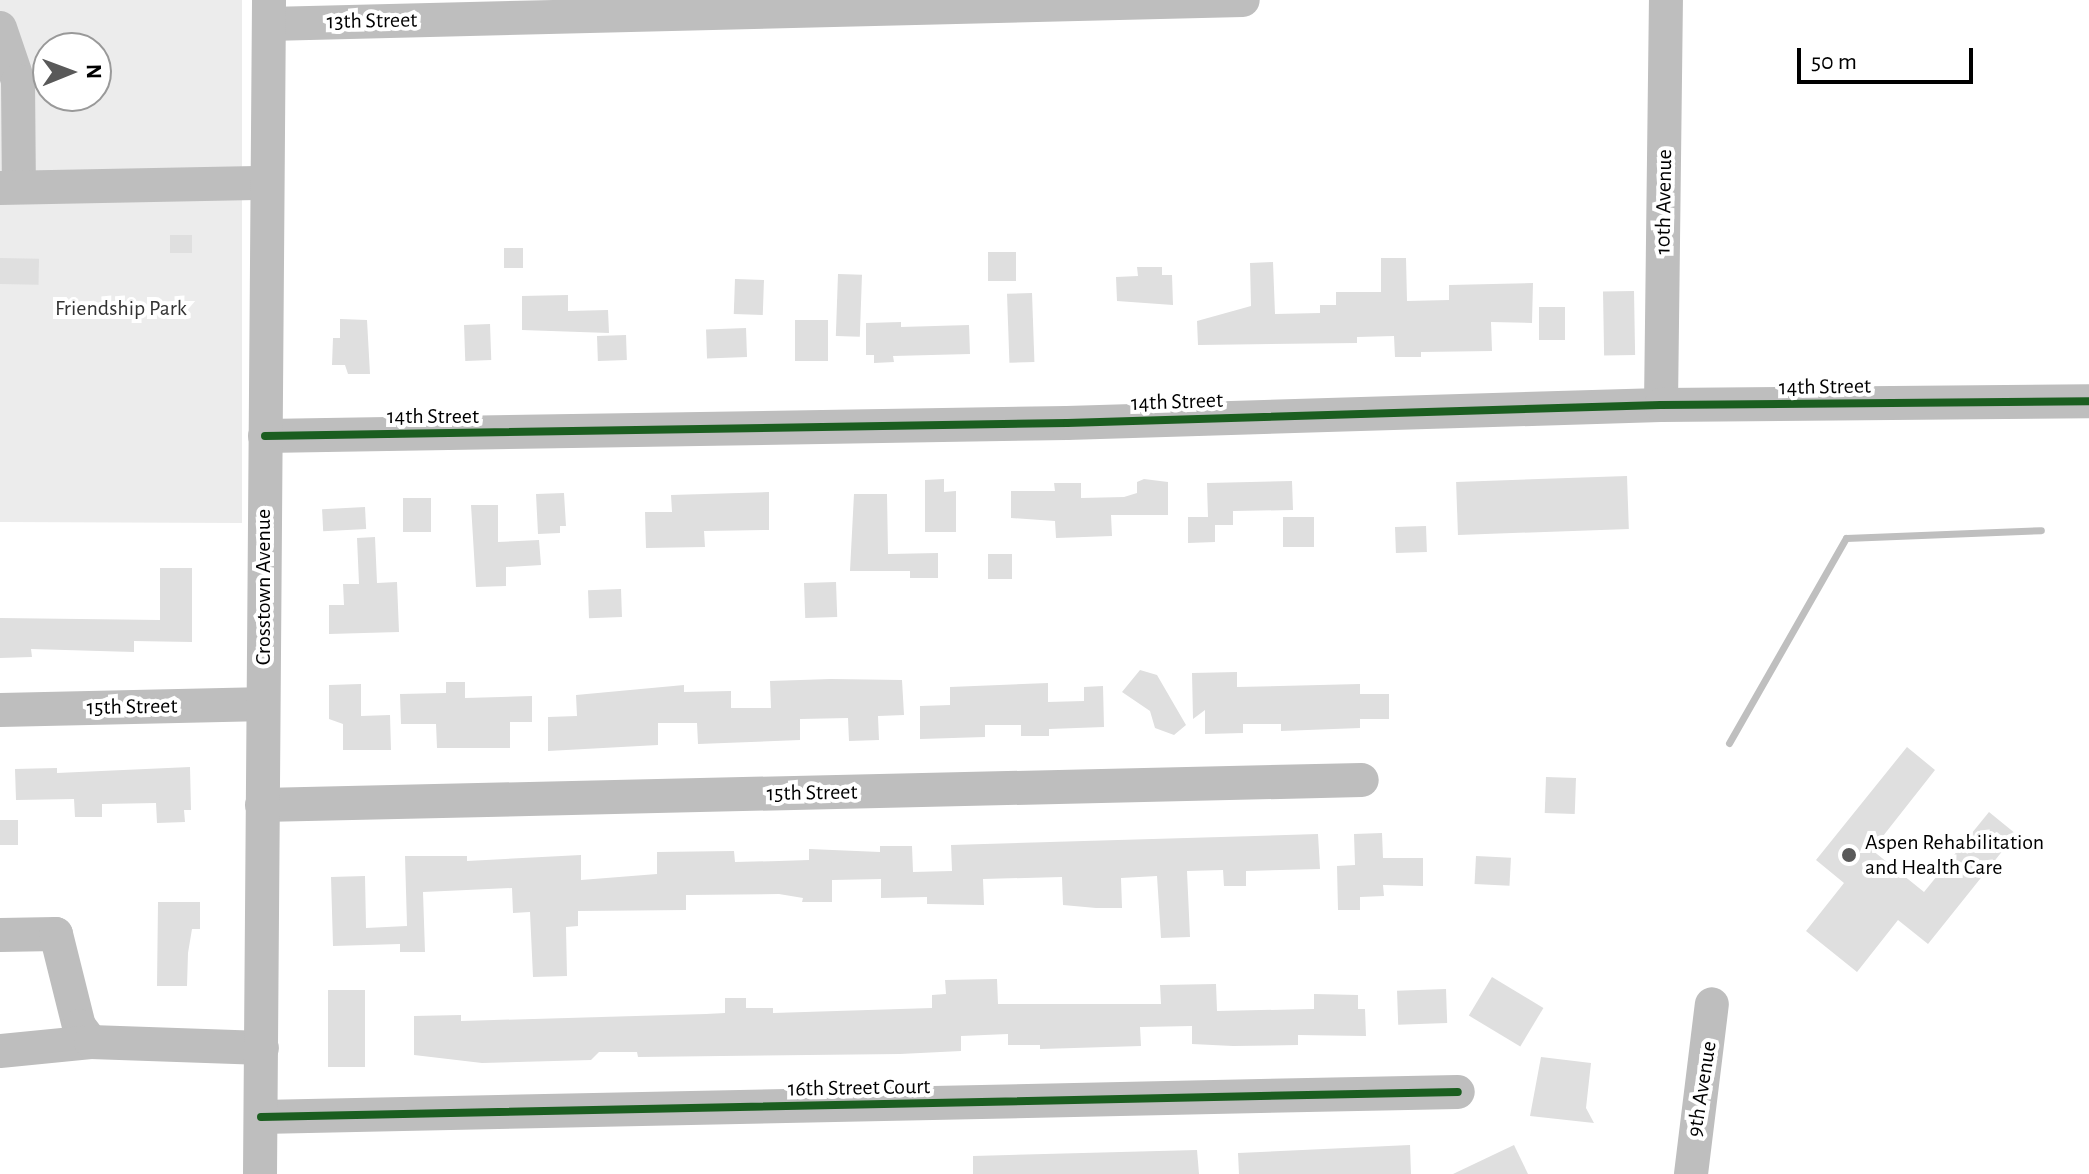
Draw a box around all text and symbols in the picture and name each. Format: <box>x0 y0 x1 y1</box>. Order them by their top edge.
street label: 13th Street <box>327 7 417 35</box>
north arrow <box>32 32 112 112</box>
scale bar <box>1801 32 1977 82</box>
text: 50 m <box>1811 50 1857 74</box>
text: N <box>83 64 105 79</box>
street label: 10th Avenue <box>1650 149 1678 255</box>
park label: Friendship Park <box>55 296 187 322</box>
street label: 14th Street <box>1779 373 1871 401</box>
street label: 14th Street <box>1131 387 1223 417</box>
street label: 14th Street <box>387 404 479 430</box>
street label: Crosstown Avenue <box>251 509 277 665</box>
street label: 15th Street <box>86 693 178 721</box>
street label: 15th Street <box>766 779 858 807</box>
place label: Aspen Rehabilitation and Health Care <box>1865 829 2044 880</box>
marker: Aspen Rehabilitation and Health Care <box>1840 846 1858 864</box>
street label: 9th Avenue <box>1681 1039 1723 1139</box>
street label: 16th Street Court <box>788 1074 930 1102</box>

